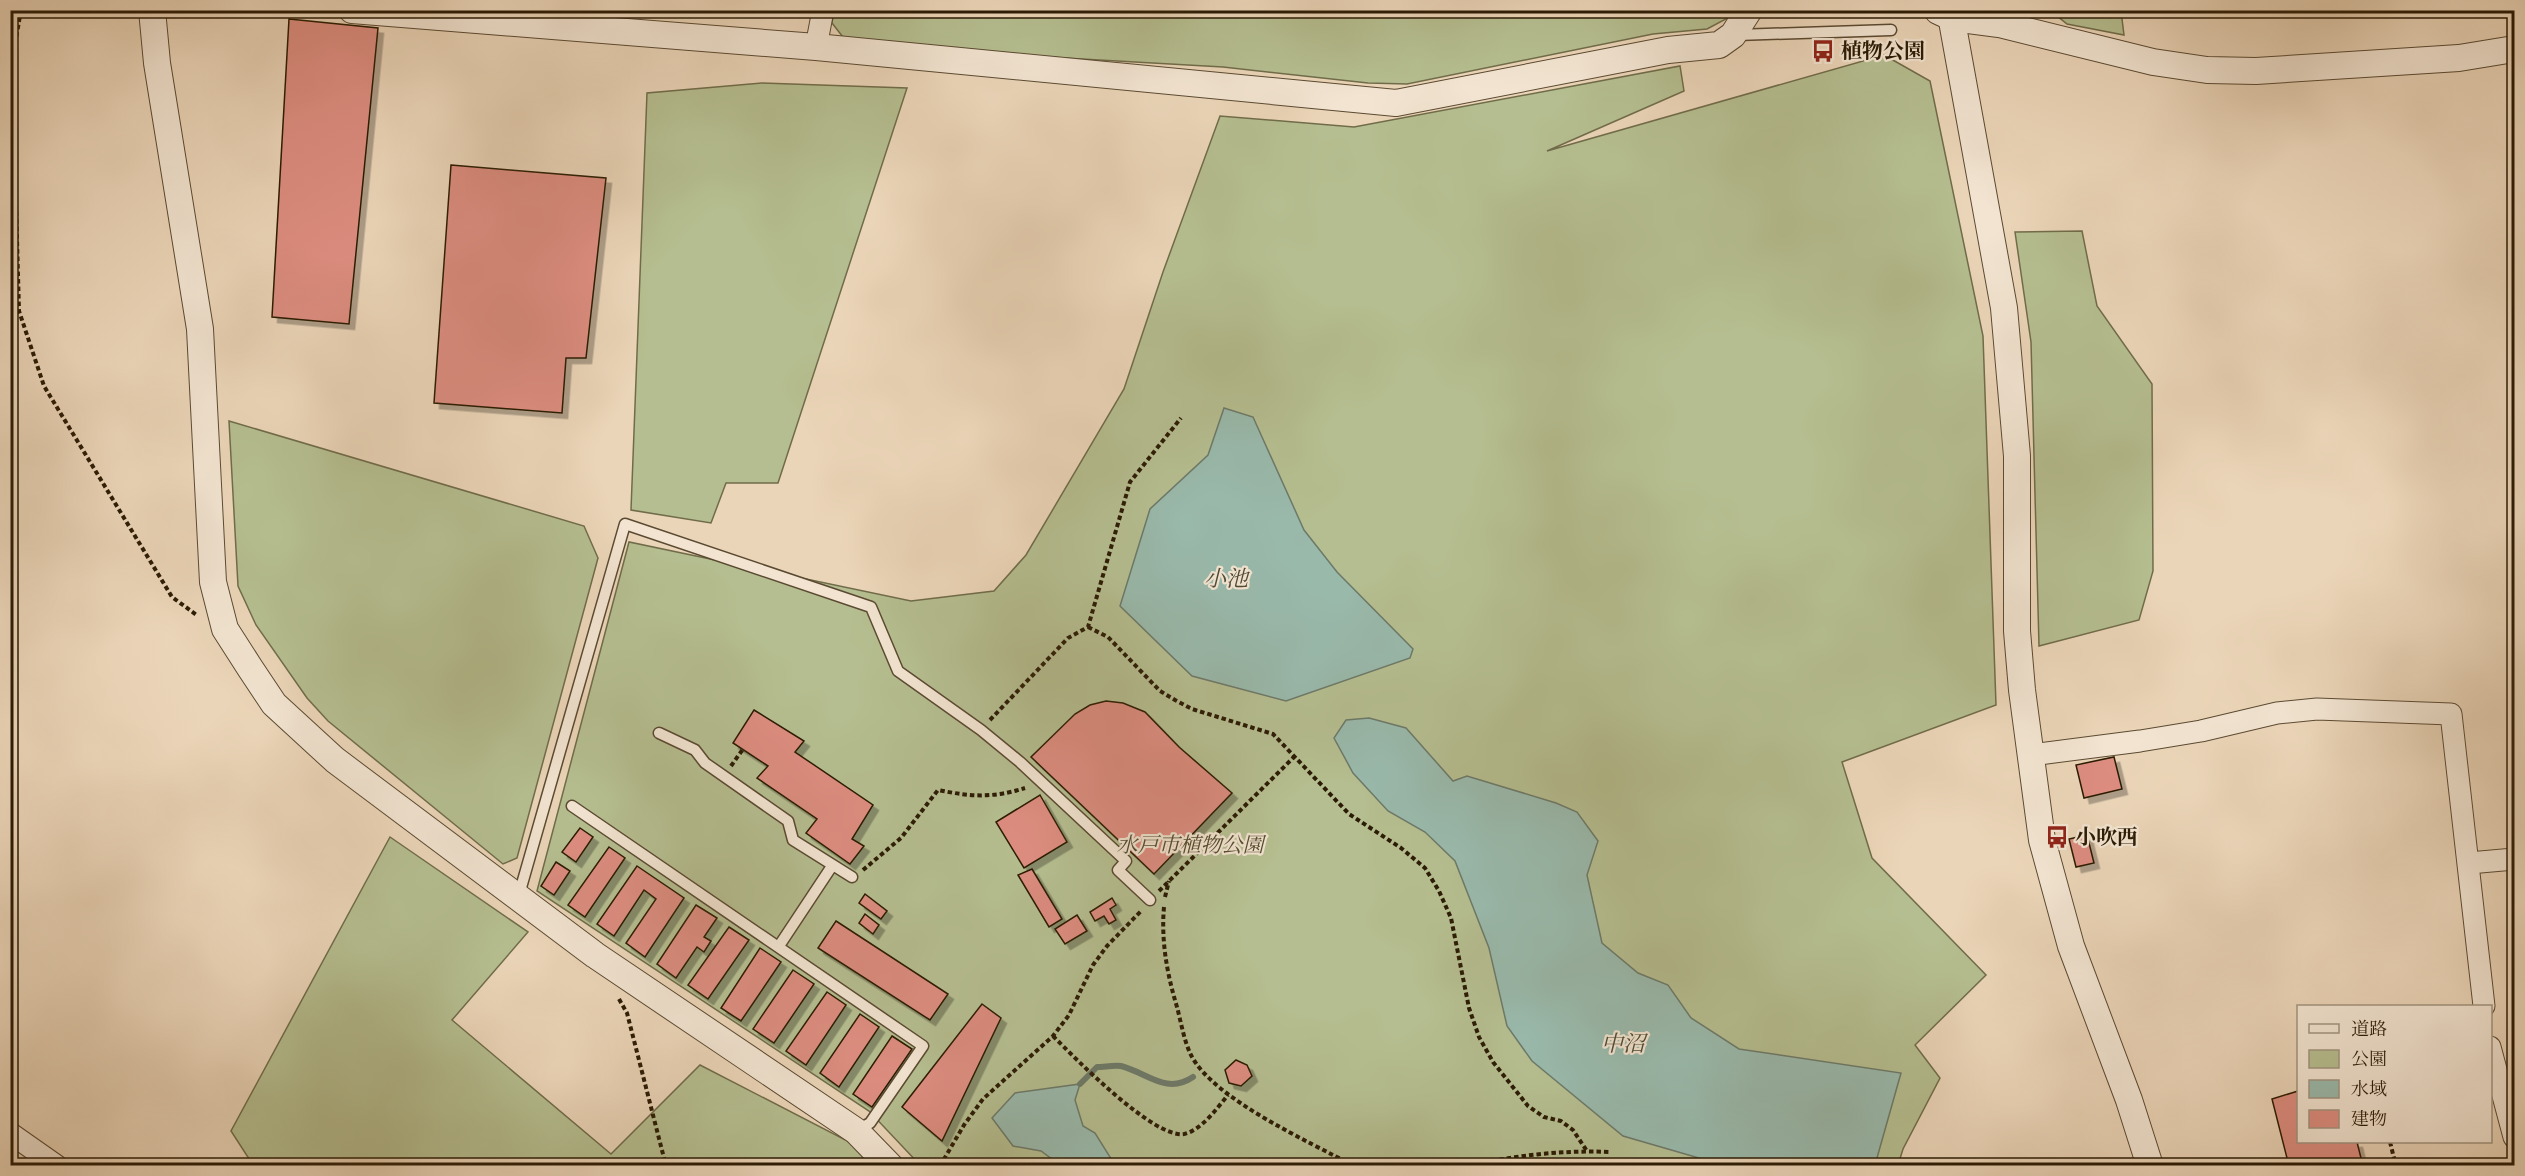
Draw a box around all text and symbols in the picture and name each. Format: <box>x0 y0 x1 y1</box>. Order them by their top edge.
bus stop icon: 植物公園 <box>1810 38 1836 64</box>
place label: 植物公園 <box>1841 38 1925 64</box>
water label: 小池 <box>1204 565 1251 592</box>
bus stop icon: 小吹西 <box>2044 824 2070 850</box>
place label: 小吹西 <box>2075 824 2138 850</box>
park label: 水戸市植物公園 <box>1117 832 1266 858</box>
legend <box>2297 1005 2492 1143</box>
text: 道路 <box>2351 1018 2387 1040</box>
water label: 中沼 <box>1601 1030 1649 1057</box>
text: 公園 <box>2351 1048 2387 1070</box>
text: 水域 <box>2351 1078 2387 1100</box>
text: 建物 <box>2351 1108 2387 1130</box>

